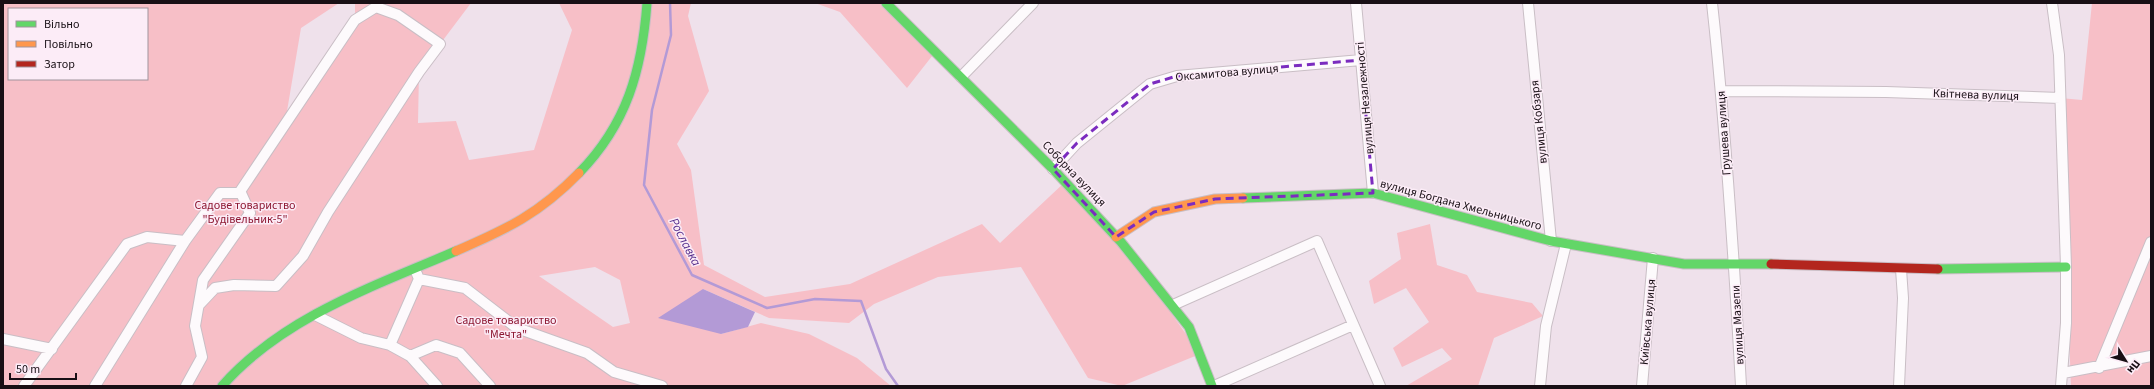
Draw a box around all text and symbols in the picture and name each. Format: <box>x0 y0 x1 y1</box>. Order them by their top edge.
legend <box>8 8 148 80</box>
text: Вільно <box>44 16 80 33</box>
text: Повільно <box>44 36 93 53</box>
street label: вулиця Незалежності <box>1352 41 1378 155</box>
text: Затор <box>44 56 75 73</box>
street label: Оксамитова вулиця <box>1175 60 1279 86</box>
street label: вулиця Кобзаря <box>1526 79 1552 165</box>
street label: Квітнева вулиця <box>1933 85 2019 105</box>
street label: Грушева вулиця <box>1713 90 1735 176</box>
street label: Соборна вулиця <box>1038 137 1110 211</box>
street label: вулиця Богдана Хмельницького <box>1378 175 1544 235</box>
park label: Садове товариство "Будівельник-5" <box>194 197 296 228</box>
water label: Рославка <box>665 215 705 269</box>
street label: Київська вулиця <box>1636 278 1660 366</box>
street label: вулиця Мазепи <box>1727 285 1749 365</box>
park label: Садове товариство "Мечта" <box>455 312 557 343</box>
north arrow <box>2106 341 2146 381</box>
scale bar <box>10 355 76 381</box>
text: Пн <box>2123 357 2144 377</box>
text: 50 m <box>16 361 40 378</box>

